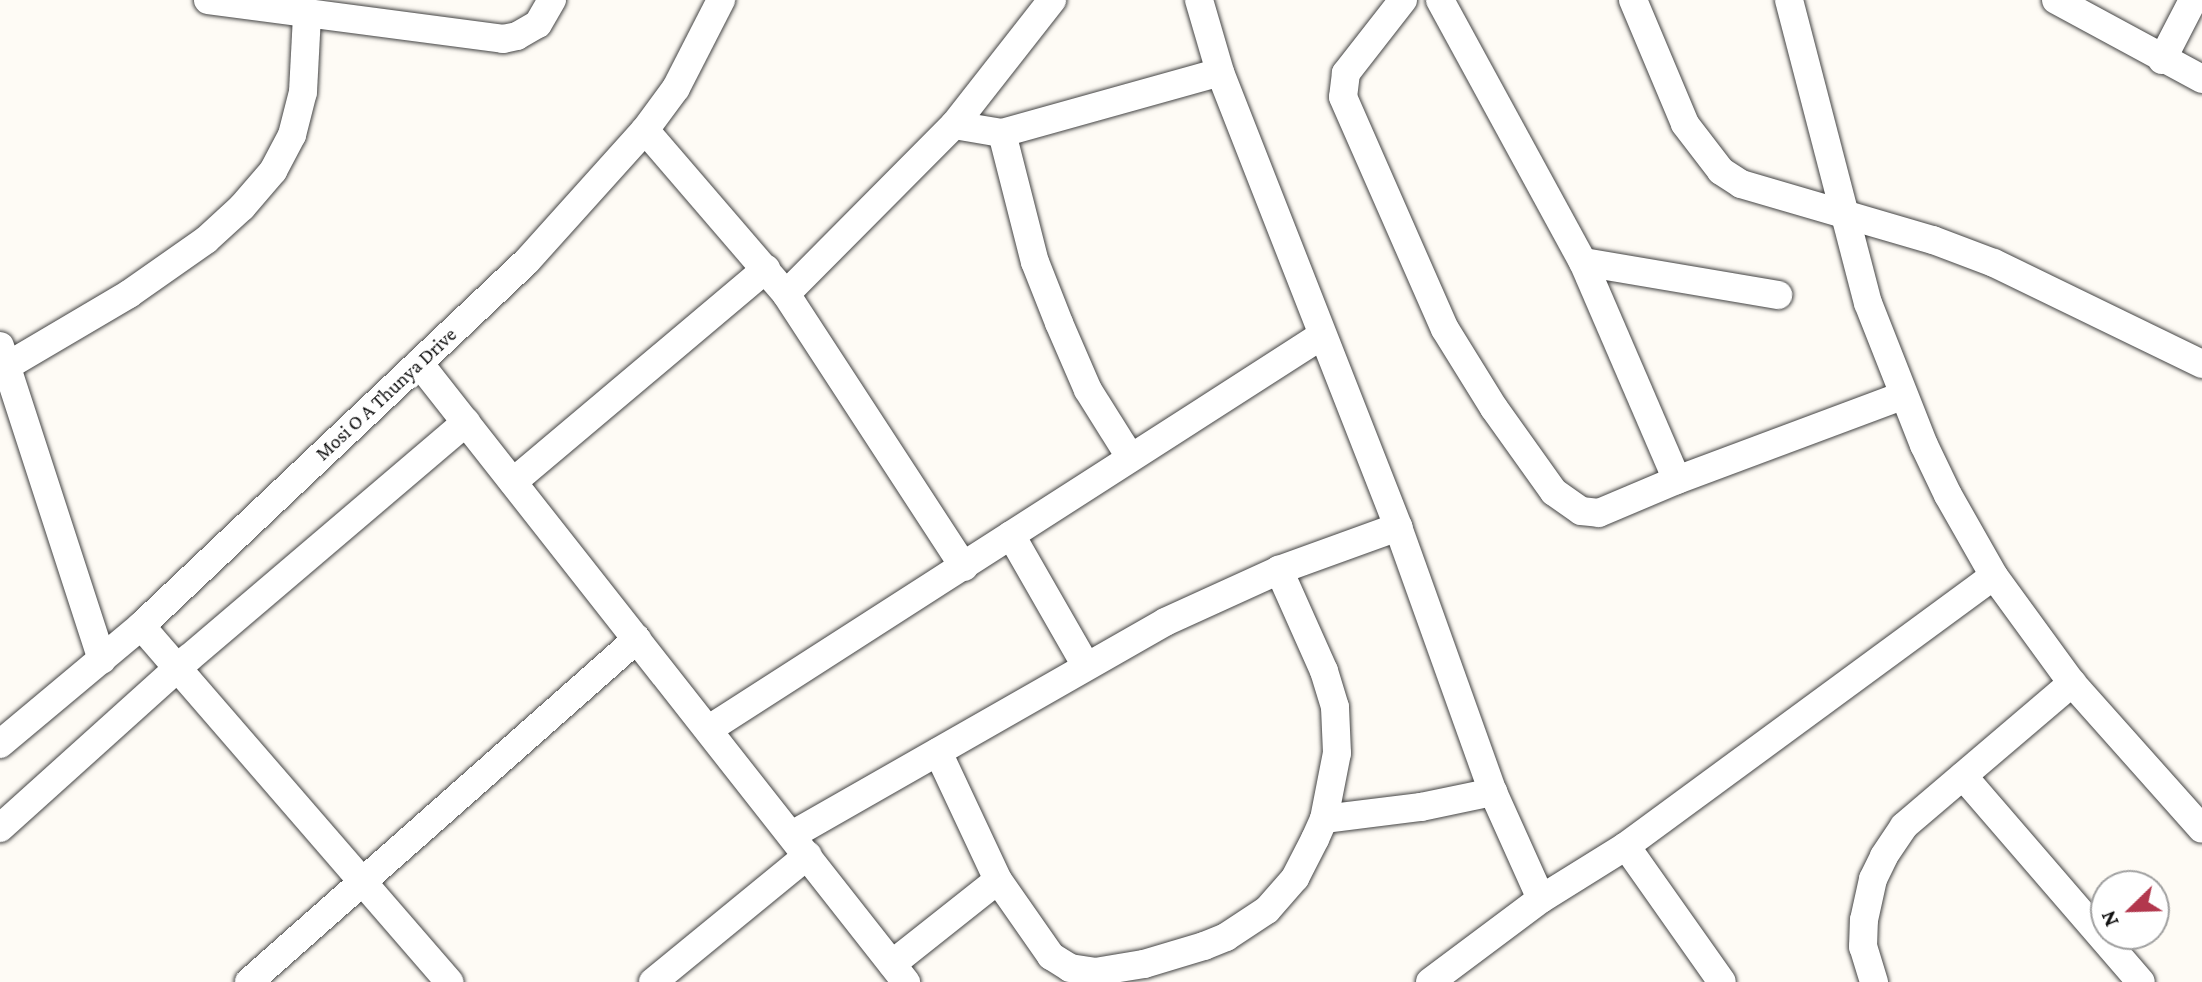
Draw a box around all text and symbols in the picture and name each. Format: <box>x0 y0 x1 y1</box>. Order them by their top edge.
street label: Mosi O A Thunya Drive <box>310 322 462 466</box>
north arrow <box>2090 870 2170 950</box>
text: N <box>2095 907 2124 931</box>

